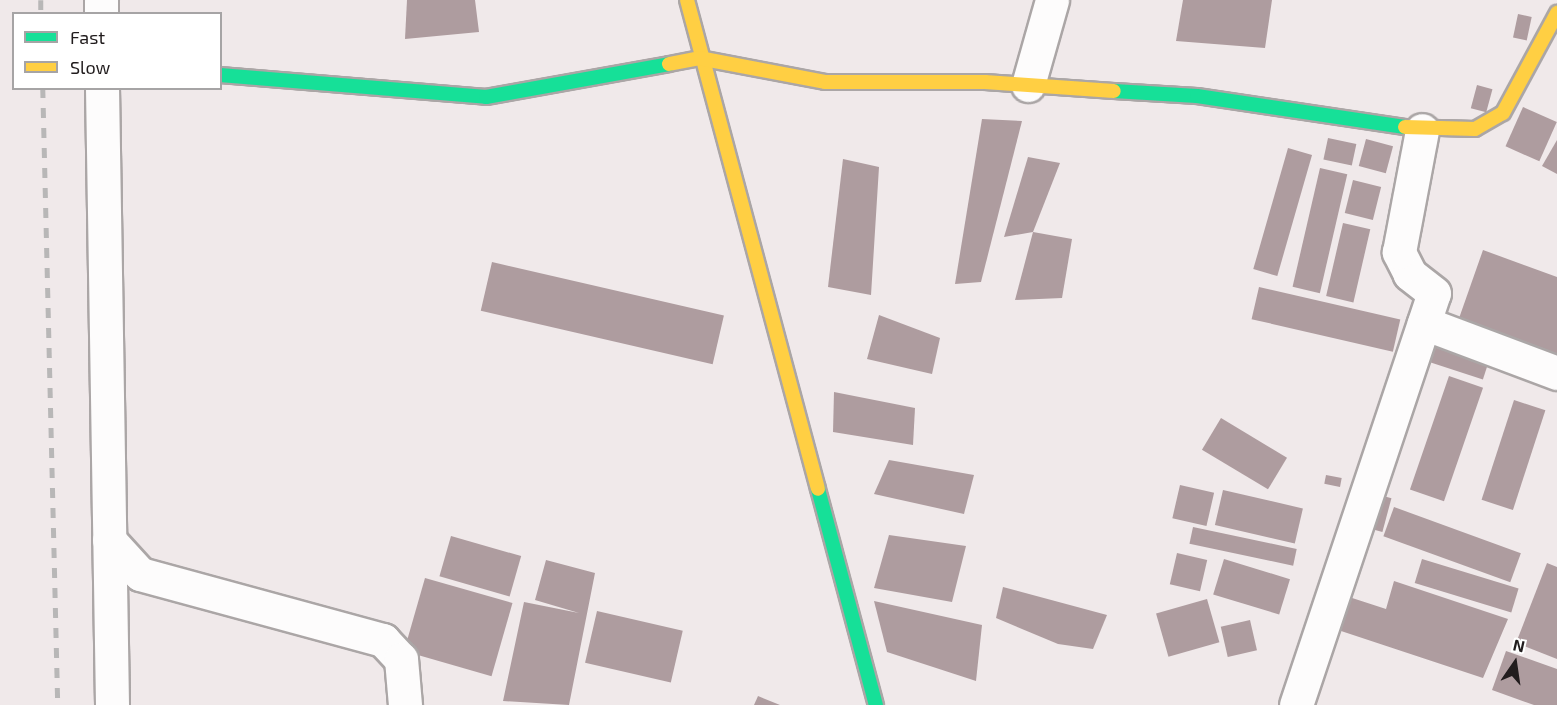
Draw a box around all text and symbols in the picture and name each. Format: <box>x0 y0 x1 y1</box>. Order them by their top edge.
legend <box>12 12 222 90</box>
text: Fast <box>70 26 105 48</box>
text: Slow <box>70 56 110 78</box>
north arrow <box>1485 633 1545 693</box>
text: N <box>1511 634 1527 656</box>

